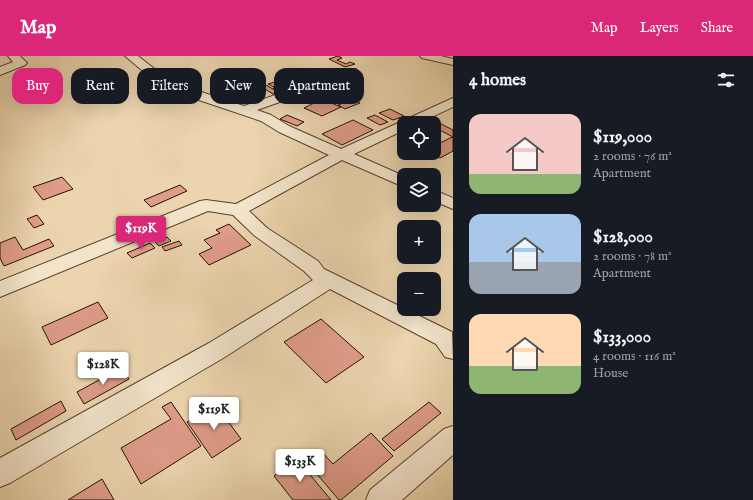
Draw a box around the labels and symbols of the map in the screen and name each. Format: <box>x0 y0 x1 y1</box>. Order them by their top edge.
pin: $119K <box>113 216 169 250</box>
pin: $128K <box>75 352 131 386</box>
pin: $119K <box>186 397 242 431</box>
pin: $133K <box>272 449 328 483</box>

